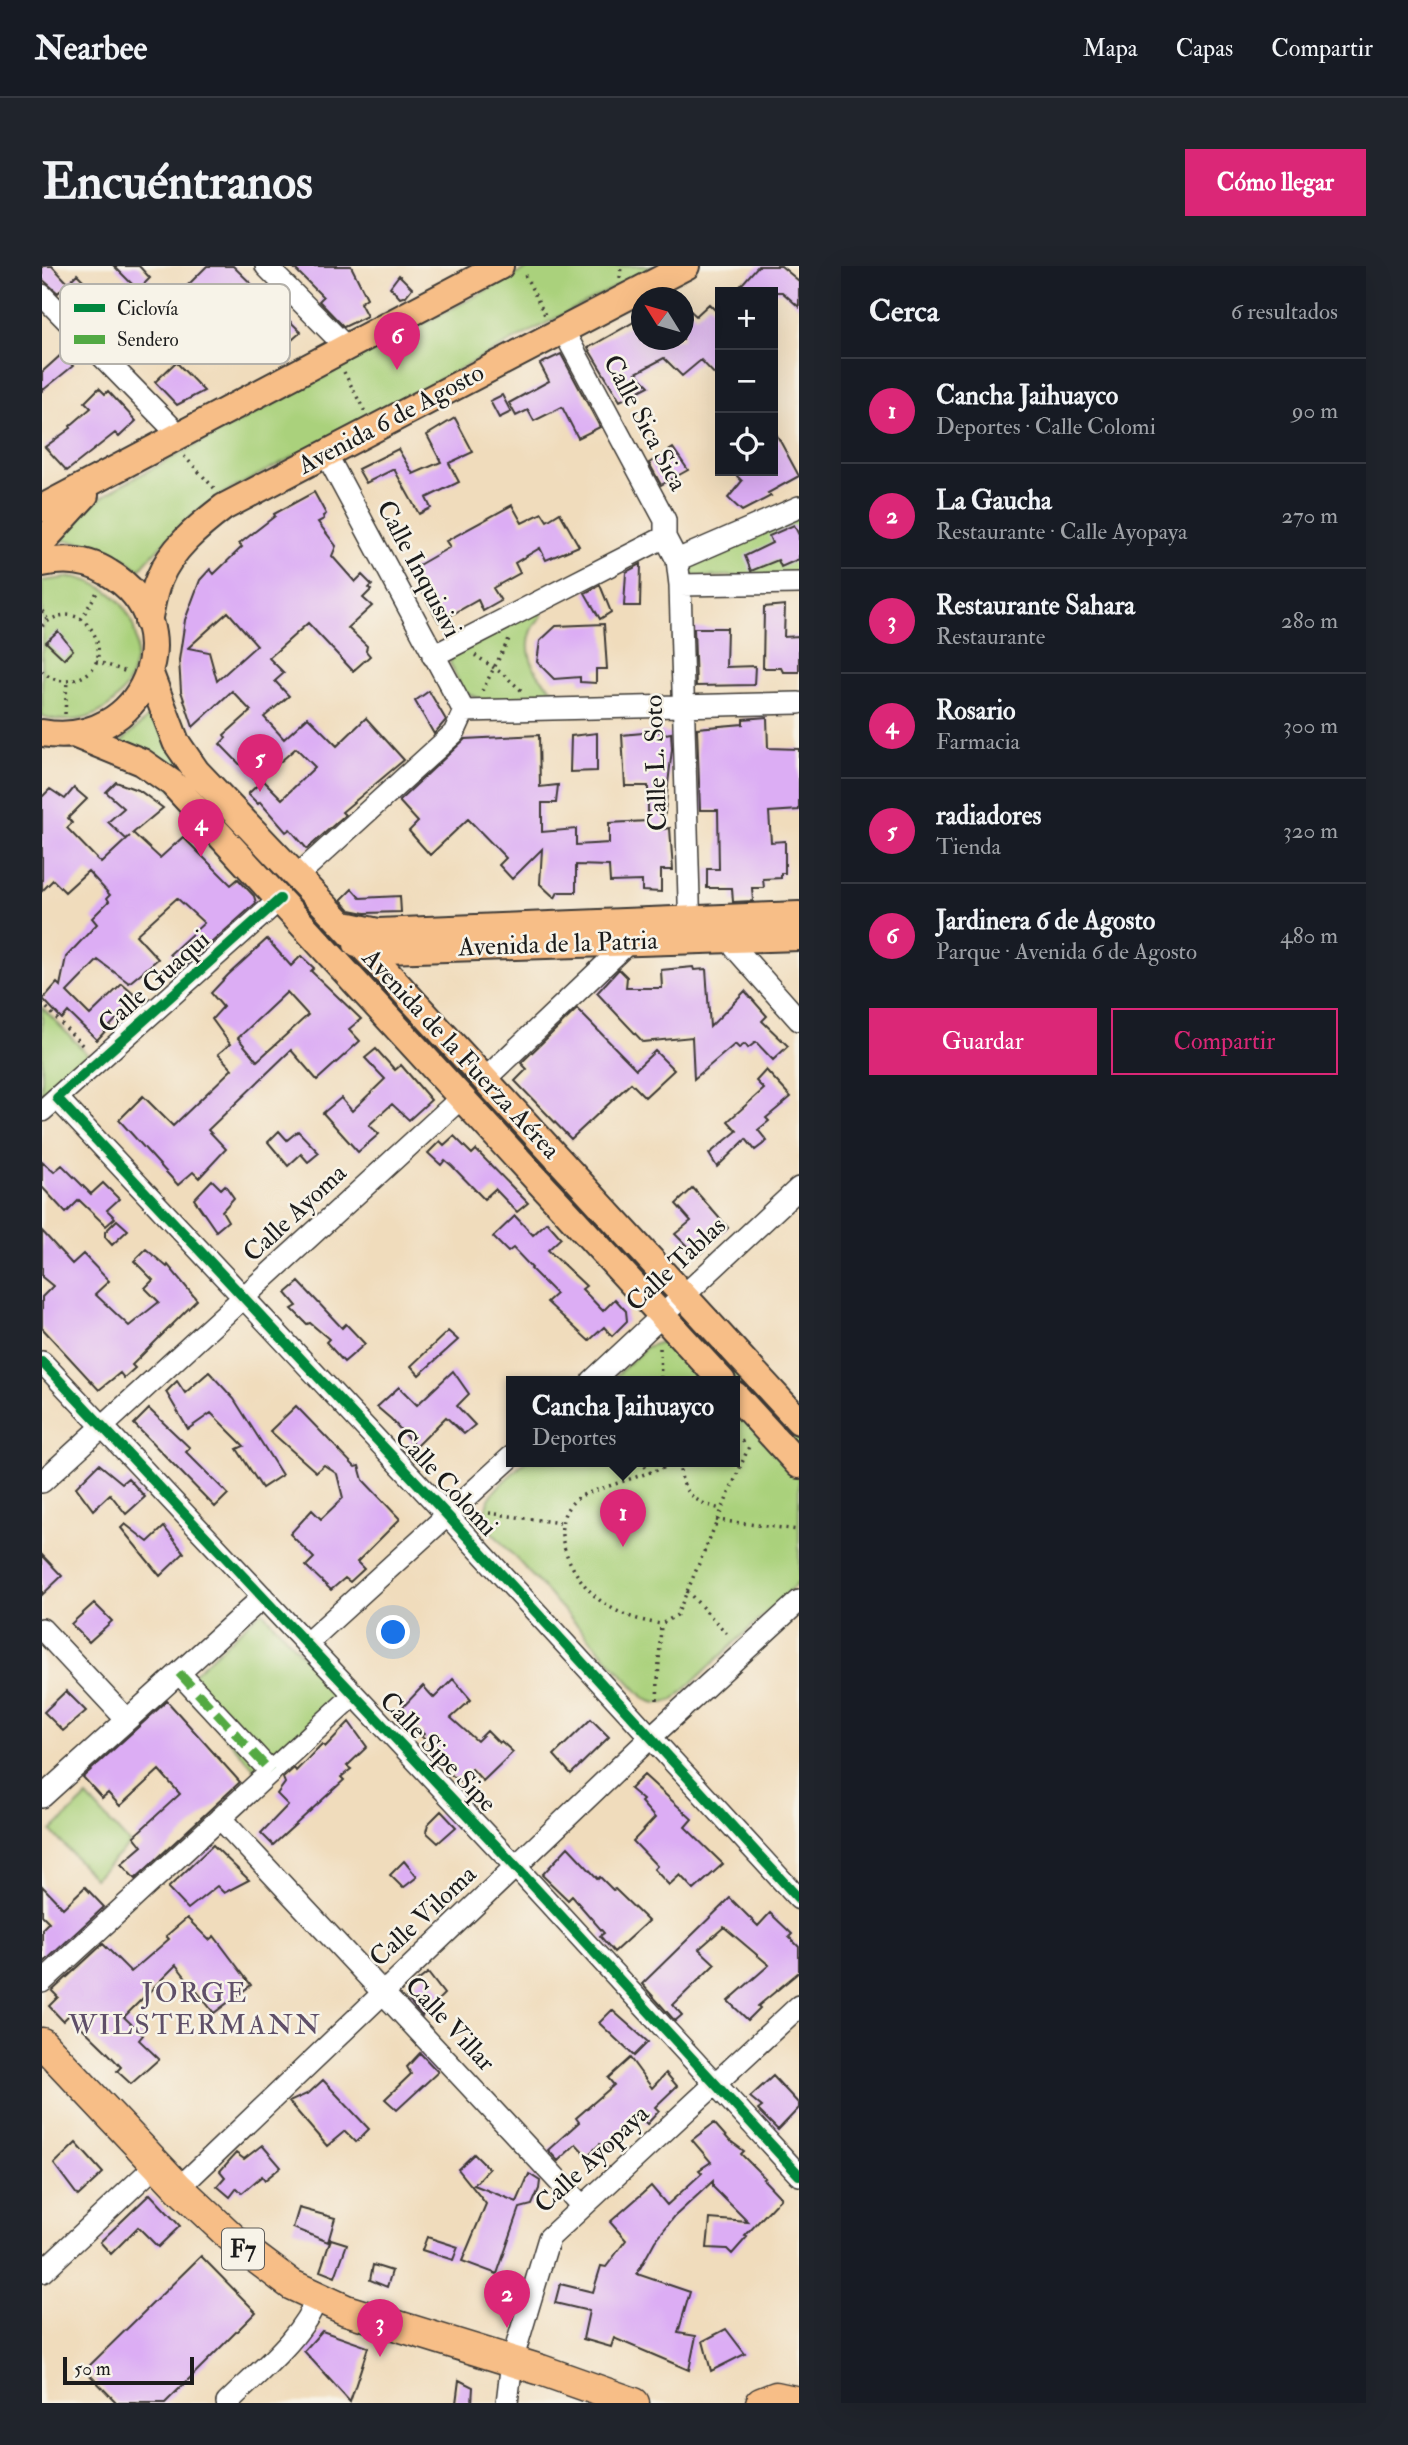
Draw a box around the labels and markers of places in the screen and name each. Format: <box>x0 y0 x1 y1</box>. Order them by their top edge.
pin: 6 <box>374 312 420 370</box>
pin: 5 <box>237 734 283 792</box>
pin: 4 <box>178 799 224 857</box>
pin: 1 <box>600 1489 646 1547</box>
pin: 2 <box>484 2270 530 2328</box>
pin: 3 <box>357 2299 403 2357</box>

